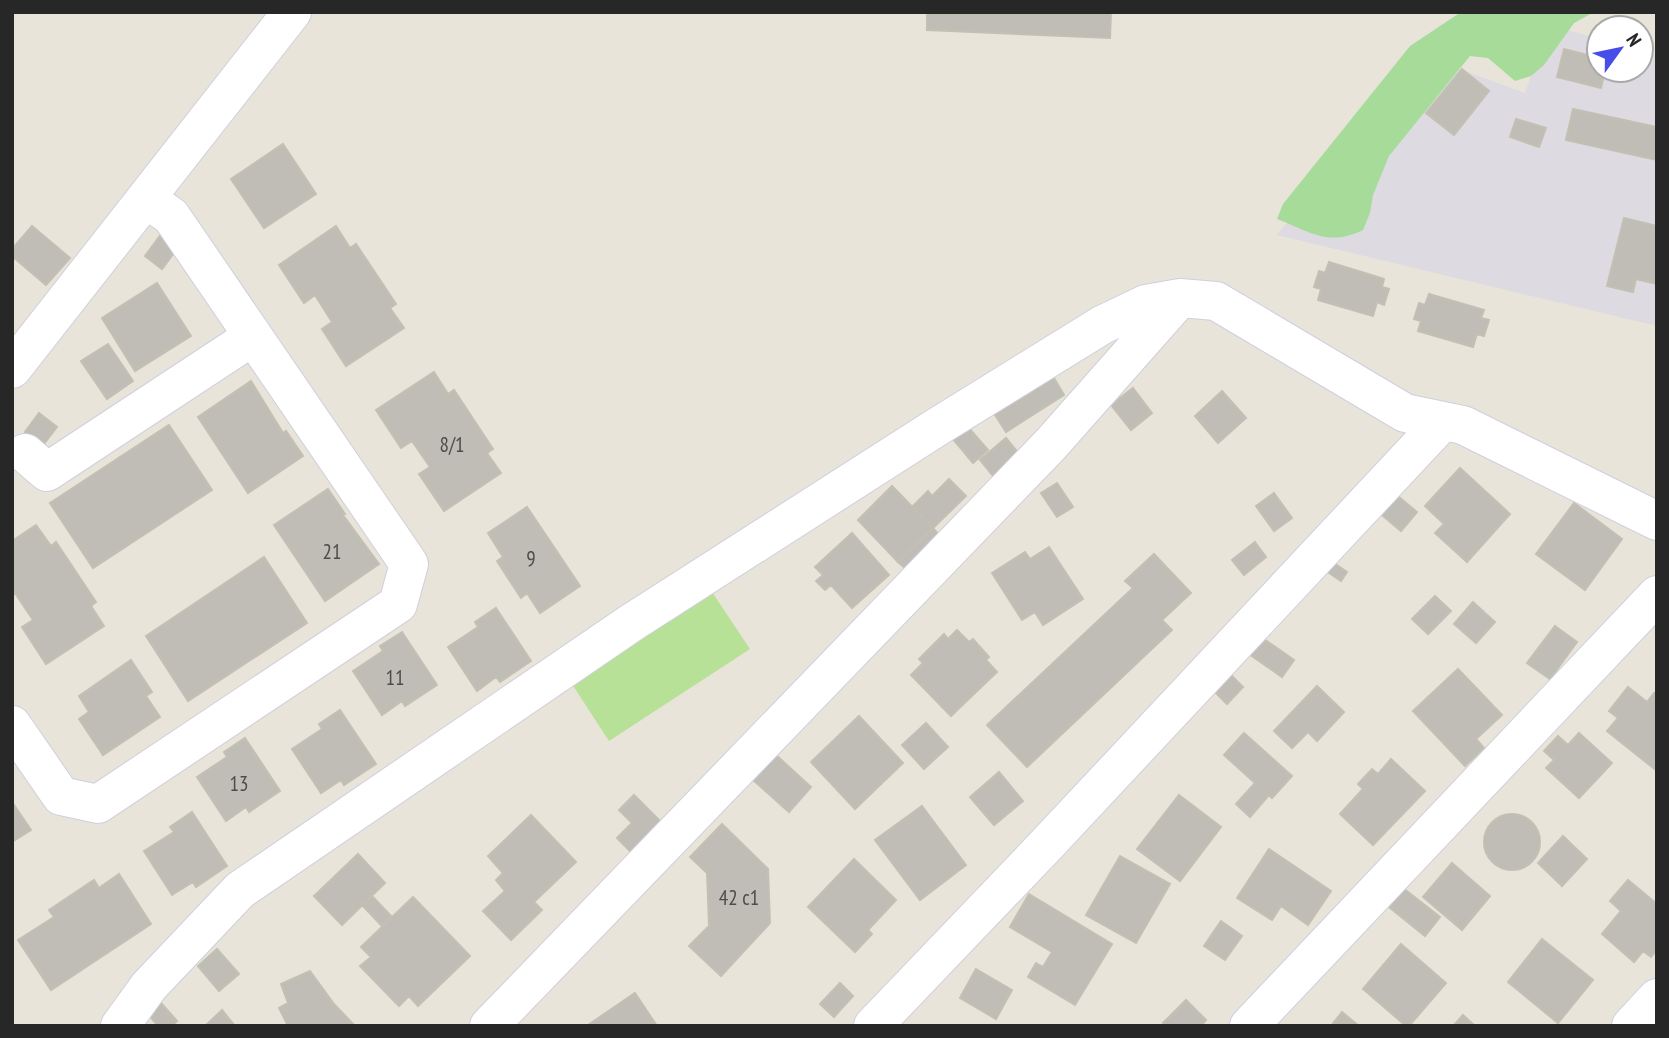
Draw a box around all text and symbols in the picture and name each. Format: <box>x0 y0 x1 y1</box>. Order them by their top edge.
north arrow <box>1585 14 1655 84</box>
text: N <box>1621 29 1647 51</box>
house number: 8/1 <box>439 431 465 458</box>
house number: 21 <box>323 538 341 565</box>
house number: 9 <box>526 545 536 572</box>
house number: 11 <box>386 664 404 691</box>
house number: 13 <box>230 770 248 797</box>
house number: 42 с1 <box>719 884 759 911</box>

